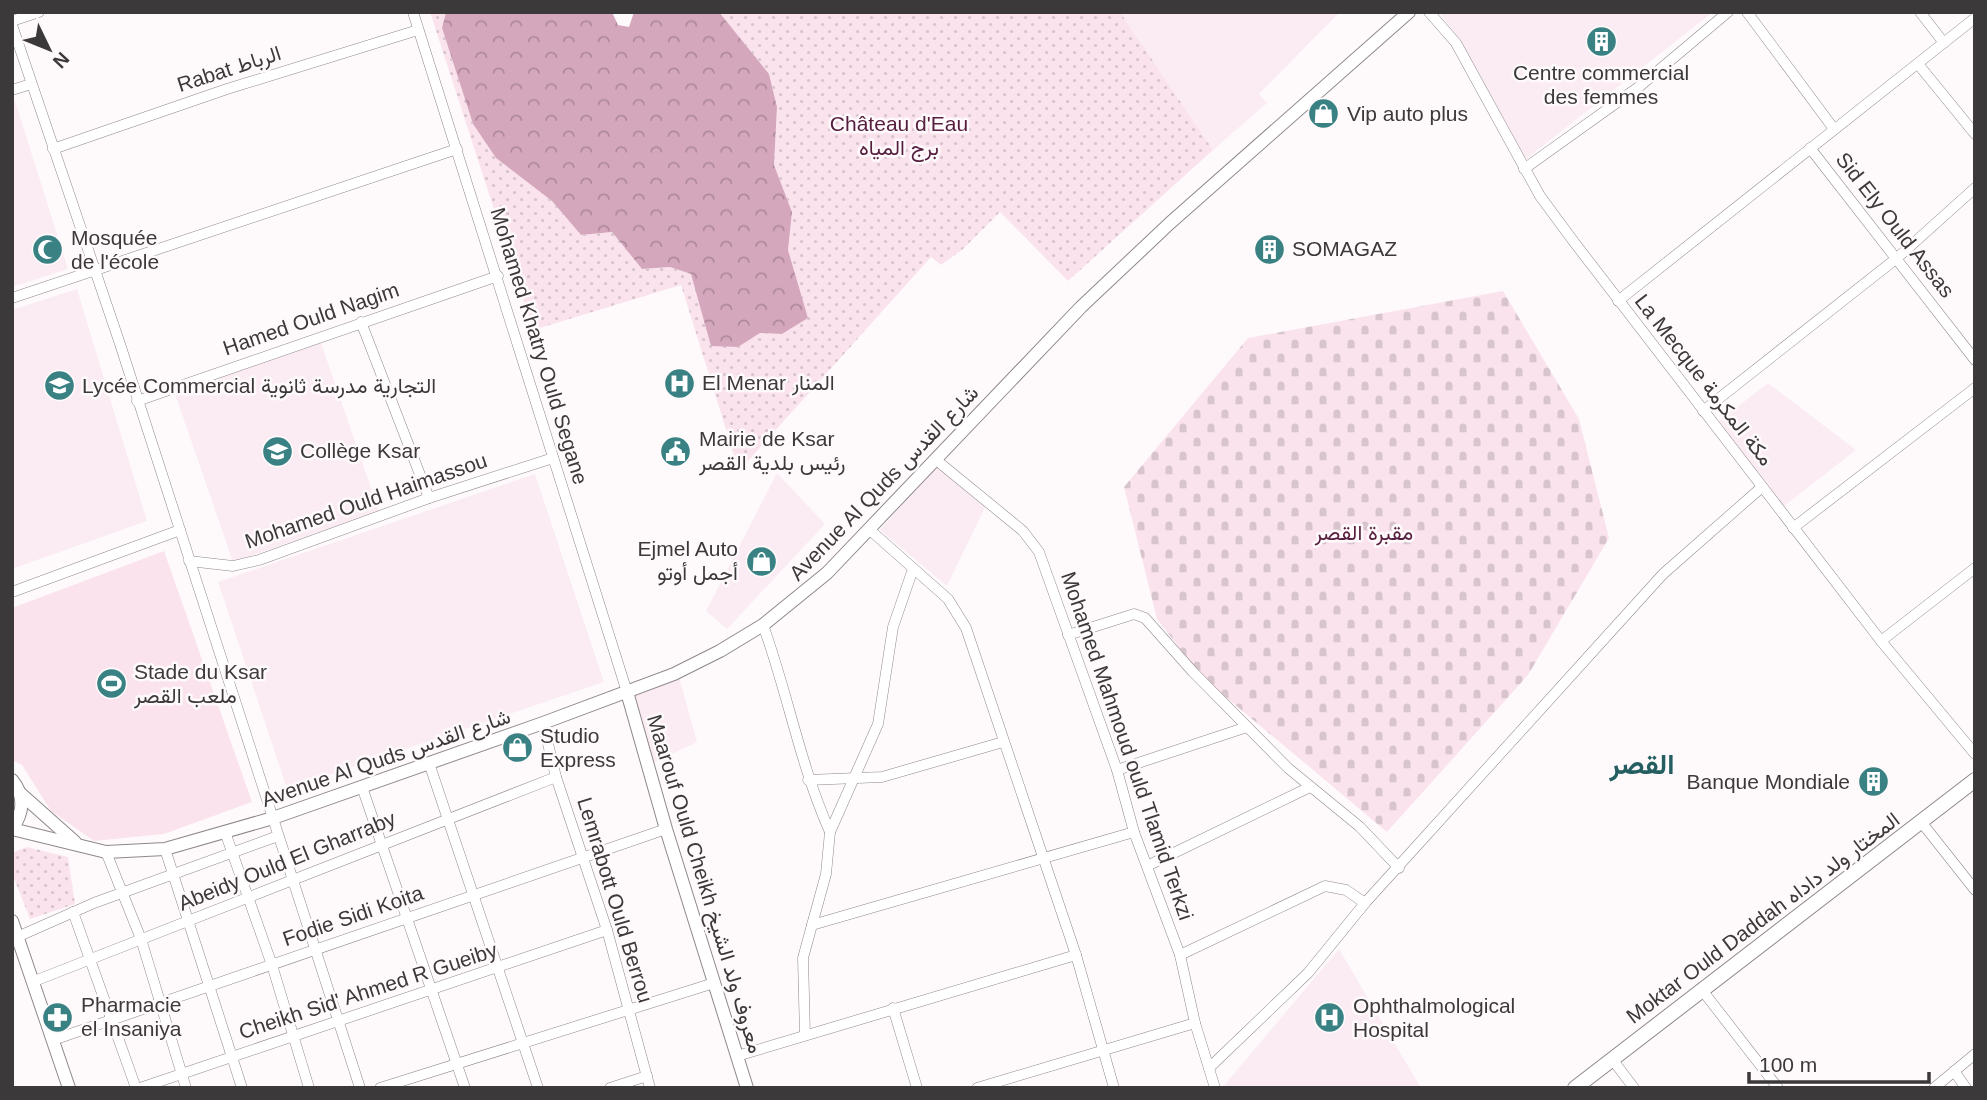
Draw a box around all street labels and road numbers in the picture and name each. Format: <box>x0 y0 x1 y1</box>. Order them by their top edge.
street label: Rabat الرباط <box>174 41 284 98</box>
street label: Sid Ely Ould Assas <box>1832 148 1959 302</box>
street label: Mohamed Khatry Ould Segane <box>486 205 593 487</box>
street label: Hamed Ould Nagim <box>220 278 402 359</box>
street label: La Mecque مكة المكرمة <box>1629 290 1778 471</box>
street label: Avenue Al Quds شارع القدس <box>785 381 985 587</box>
street label: Mohamed Ould Haimassou <box>242 448 490 553</box>
street label: Mohamed Mahmoud ould Tlamid Terkzi <box>1057 569 1198 923</box>
street label: Avenue Al Quds شارع القدس <box>258 704 514 814</box>
street label: Maarouf Ould Cheikh معروف ولد الشيخ <box>640 712 768 1057</box>
street label: Lemrabott Ould Berrou <box>573 794 658 1005</box>
street label: Abeidy Ould El Gharraby <box>175 806 399 915</box>
street label: Moktar Ould Daddah المختار ولد داداه <box>1622 807 1905 1029</box>
street label: Fodie Sidi Koita <box>280 881 426 950</box>
street label: Cheikh Sid' Ahmed R Gueiby <box>236 938 500 1043</box>

